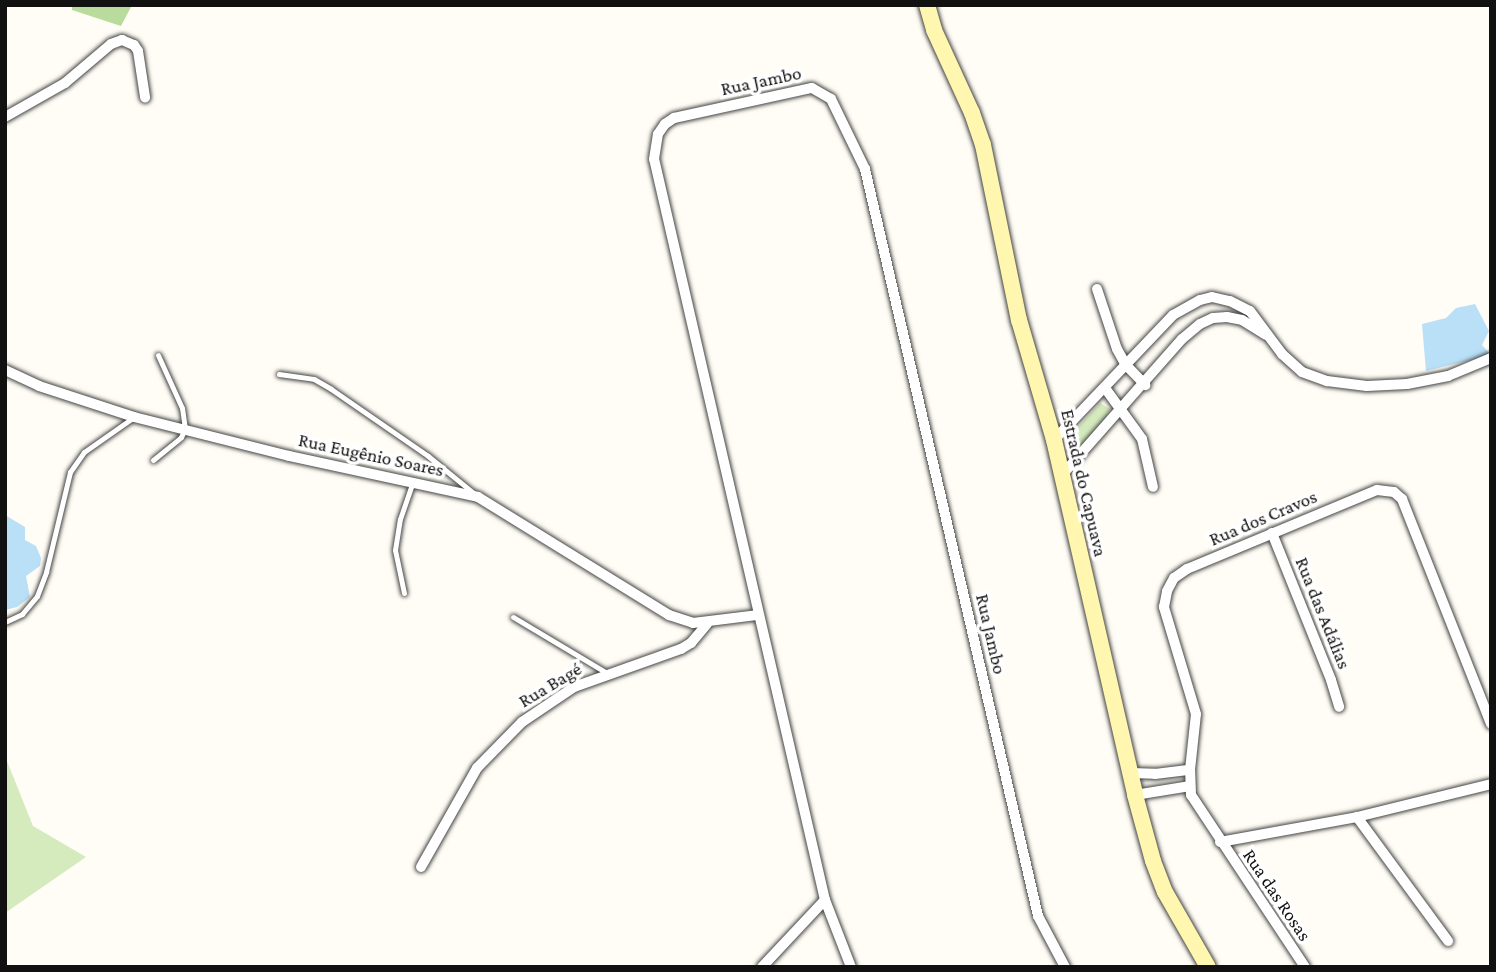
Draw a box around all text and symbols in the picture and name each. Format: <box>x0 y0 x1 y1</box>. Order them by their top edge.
street label: Rua Jambo <box>719 61 803 101</box>
street label: Estrada do Capuava <box>1056 407 1112 559</box>
street label: Rua Eugênio Soares <box>296 428 446 482</box>
street label: Rua dos Cravos <box>1206 485 1320 551</box>
street label: Rua das Adálias <box>1290 554 1356 672</box>
street label: Rua Jambo <box>971 592 1011 676</box>
street label: Rua Bagé <box>514 657 586 713</box>
street label: Rua das Rosas <box>1238 845 1316 945</box>

